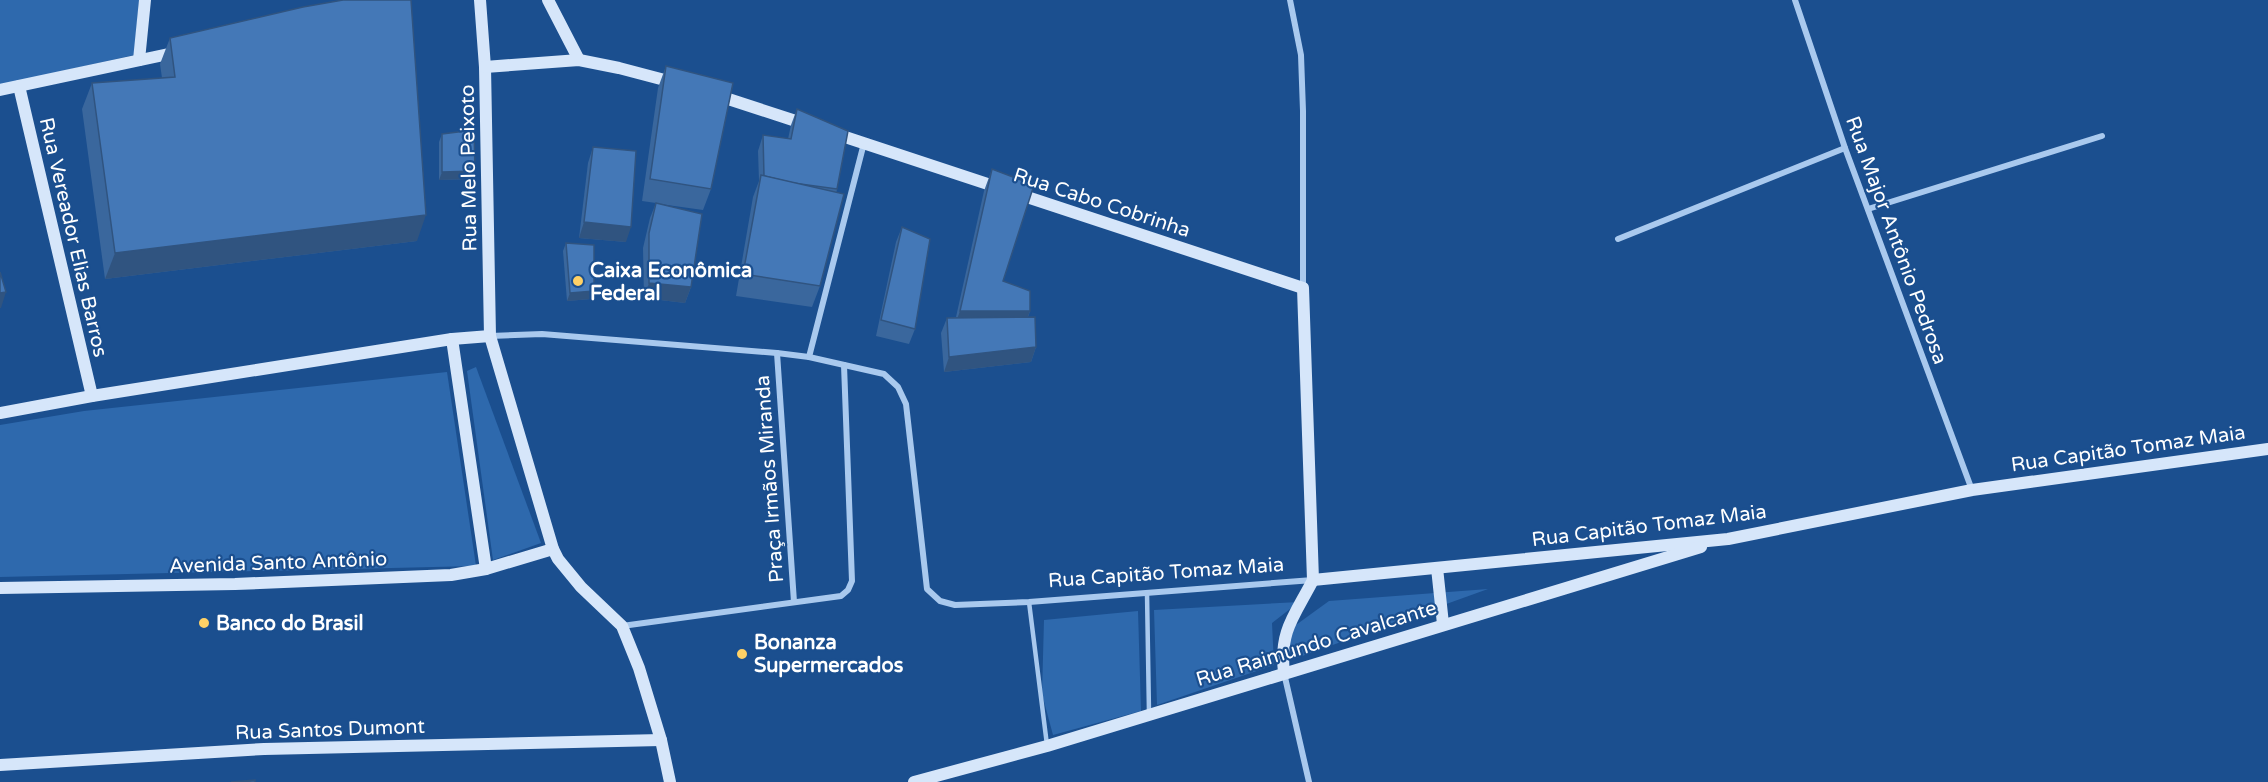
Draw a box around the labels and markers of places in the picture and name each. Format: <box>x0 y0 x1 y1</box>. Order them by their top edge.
place label: Caixa Econômica Federal <box>590 259 752 306</box>
marker: Caixa Econômica Federal <box>571 274 585 288</box>
place label: Banco do Brasil <box>216 612 363 636</box>
marker: Banco do Brasil <box>197 616 211 630</box>
place label: Bonanza Supermercados <box>754 631 904 678</box>
marker: Bonanza Supermercados <box>735 647 749 661</box>

